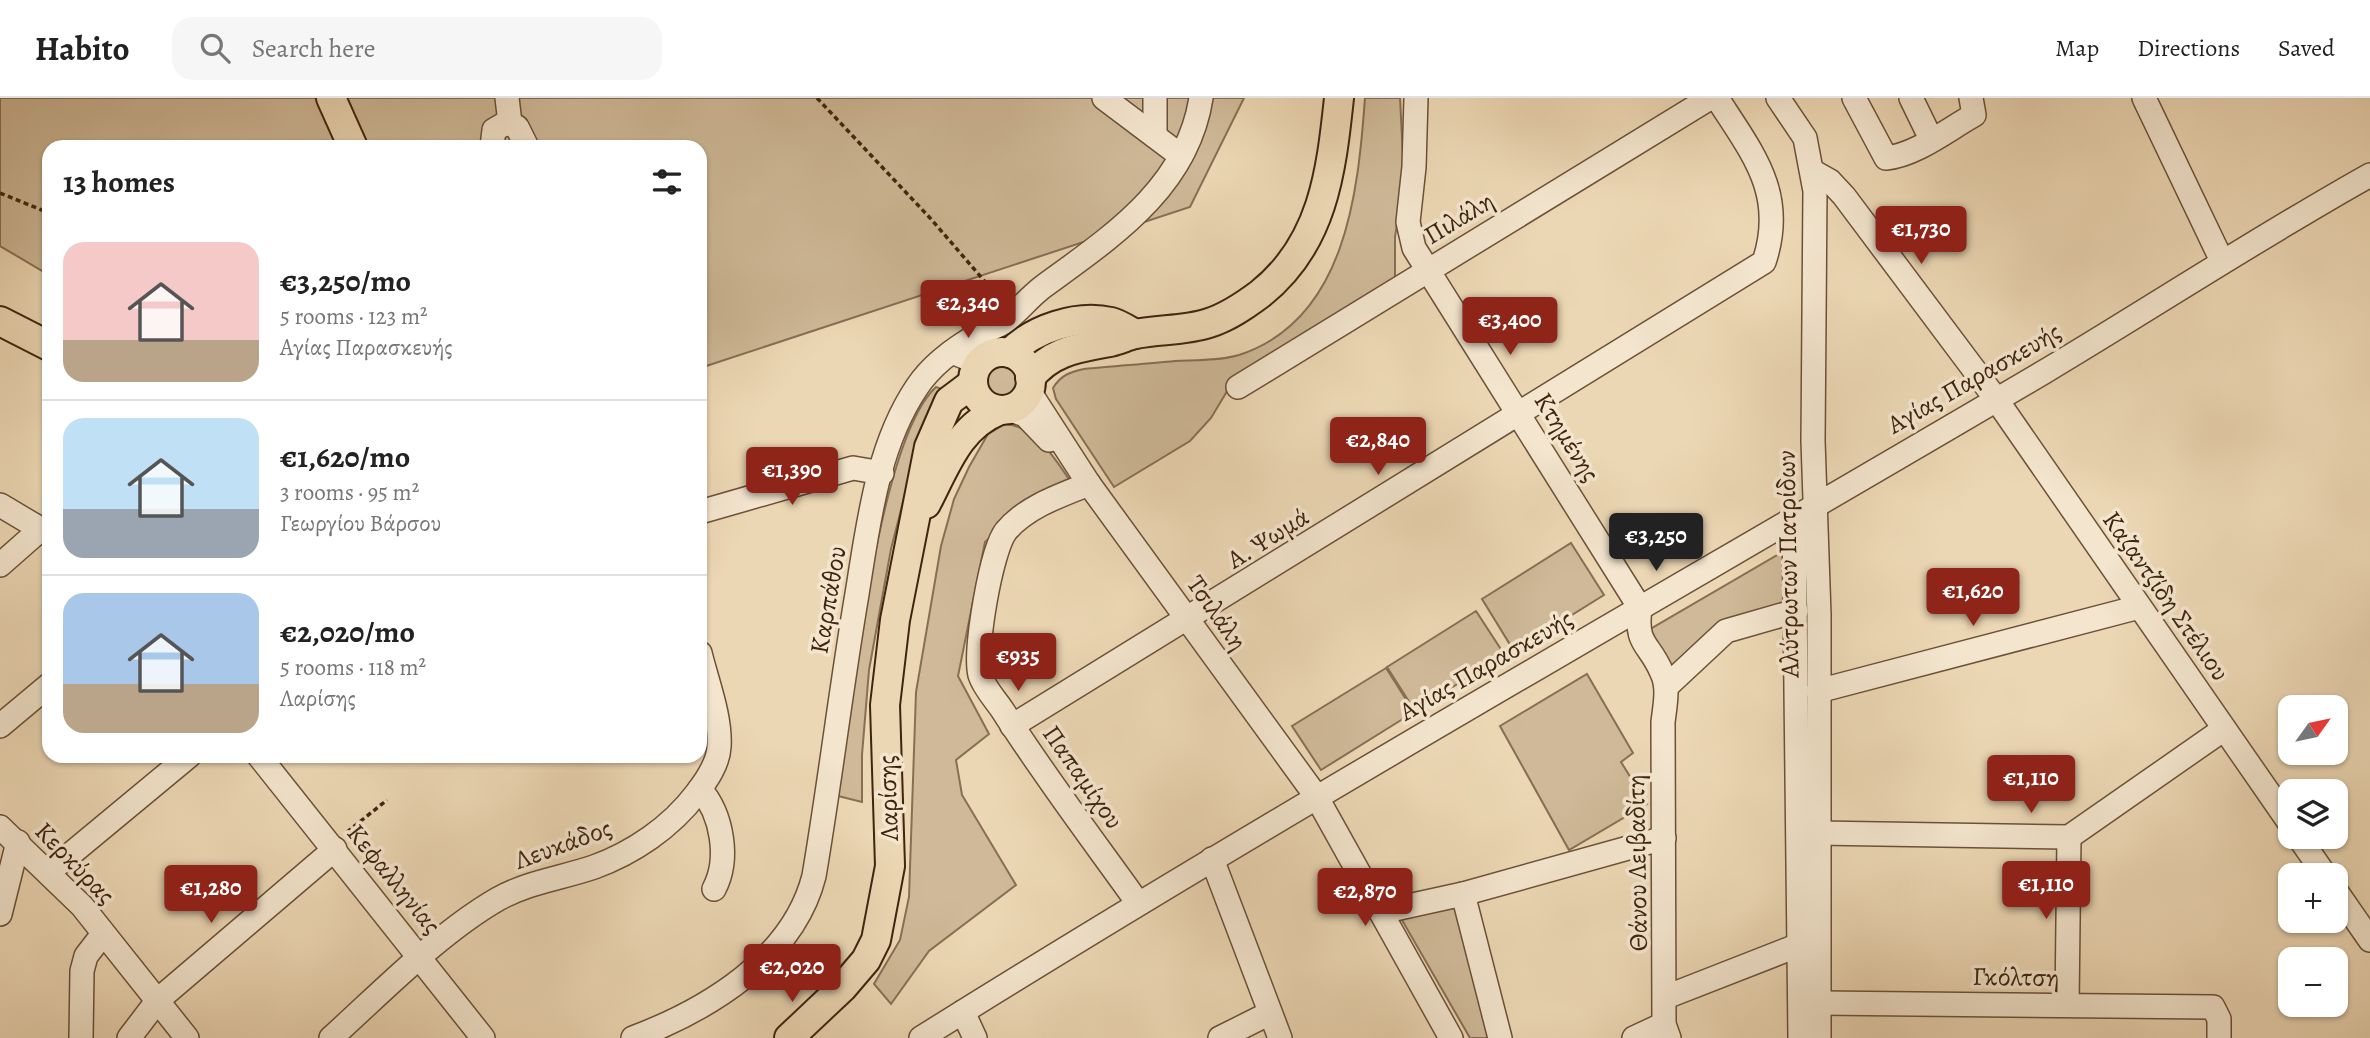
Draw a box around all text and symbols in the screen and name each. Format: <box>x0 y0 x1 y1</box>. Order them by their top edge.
search box <box>172 17 662 80</box>
text: Habito <box>35 26 130 71</box>
icon: search <box>196 29 234 67</box>
text: Search here <box>252 31 375 66</box>
text: Map <box>2055 32 2099 64</box>
text: Directions <box>2137 32 2240 64</box>
text: Saved <box>2278 32 2335 64</box>
text: 13 homes <box>63 162 175 202</box>
icon: filters <box>648 163 686 201</box>
street label: Πιλάλη <box>1417 183 1501 253</box>
pin: €1,730 <box>1864 206 1978 266</box>
text: €1,730 <box>1892 213 1950 244</box>
text: €3,250/mo <box>280 261 411 301</box>
icon: home <box>119 270 203 354</box>
pin: €2,340 <box>911 280 1025 340</box>
text: €2,340 <box>937 287 999 318</box>
pin: €3,400 <box>1453 298 1567 357</box>
text: 5 rooms · 123 m² <box>280 301 428 332</box>
text: €3,400 <box>1478 304 1542 335</box>
street label: Αγίας Παρασκευής <box>1880 314 2067 442</box>
text: Αγίας Παρασκευής <box>280 332 453 363</box>
street label: Κτημένης <box>1526 386 1608 488</box>
pin: €2,840 <box>1321 418 1435 477</box>
text: €2,840 <box>1346 424 1410 455</box>
text: €1,620/mo <box>280 437 410 477</box>
icon: home <box>119 446 203 530</box>
pin: €1,390 <box>735 448 849 507</box>
street label: Αλύτρωτων Πατρίδων <box>1769 450 1807 679</box>
text: €1,390 <box>762 454 822 485</box>
text: 3 rooms · 95 m² <box>280 477 419 508</box>
street label: Α. Ψωμά <box>1219 499 1316 577</box>
street label: Καζαντζίδη Στέλιου <box>2094 504 2238 688</box>
text: Γεωργίου Βάρσου <box>280 508 441 539</box>
pin: €3,250 <box>1599 514 1713 573</box>
text: €3,250 <box>1625 520 1687 551</box>
street label: Καρπάθου <box>801 543 855 657</box>
street label: Τσιλάλη <box>1179 568 1255 658</box>
pin: €1,620 <box>1916 568 2030 628</box>
text: €1,620 <box>1942 575 2004 606</box>
street label: Αγίας Παρασκευής <box>1392 601 1579 729</box>
text: €2,020/mo <box>280 612 415 652</box>
icon: home <box>119 621 203 705</box>
pin: €935 <box>977 634 1059 693</box>
text: €935 <box>996 640 1040 671</box>
text: 5 rooms · 118 m² <box>280 652 426 683</box>
text: Λαρίσης <box>280 683 356 714</box>
north arrow <box>2278 695 2348 765</box>
map controls <box>2278 695 2348 1017</box>
street label: Παπαμίχου <box>1034 718 1132 836</box>
street label: Λαρίσης <box>869 755 907 842</box>
pin: €1,110 <box>1974 756 2088 815</box>
text: €1,110 <box>2003 762 2059 793</box>
street label: Θάνου Λειβαδίτη <box>1618 774 1656 952</box>
button: layers <box>2278 779 2348 849</box>
street label: Λευκάδος <box>509 810 616 878</box>
street label: Κερκύρας <box>27 814 123 912</box>
street label: Κεφαλληνίας <box>339 817 449 941</box>
pin: €1,110 <box>1989 862 2103 921</box>
button: + <box>2278 863 2348 933</box>
pin: €1,280 <box>154 866 268 925</box>
pin: €2,870 <box>1308 868 1422 928</box>
text: €1,110 <box>2018 868 2074 899</box>
text: €1,280 <box>180 872 242 903</box>
text: €2,870 <box>1334 875 1396 906</box>
pin: €2,020 <box>735 944 849 1004</box>
button: − <box>2278 947 2348 1017</box>
text: €2,020 <box>760 951 824 982</box>
street label: Γκόλτση <box>1972 959 2060 995</box>

